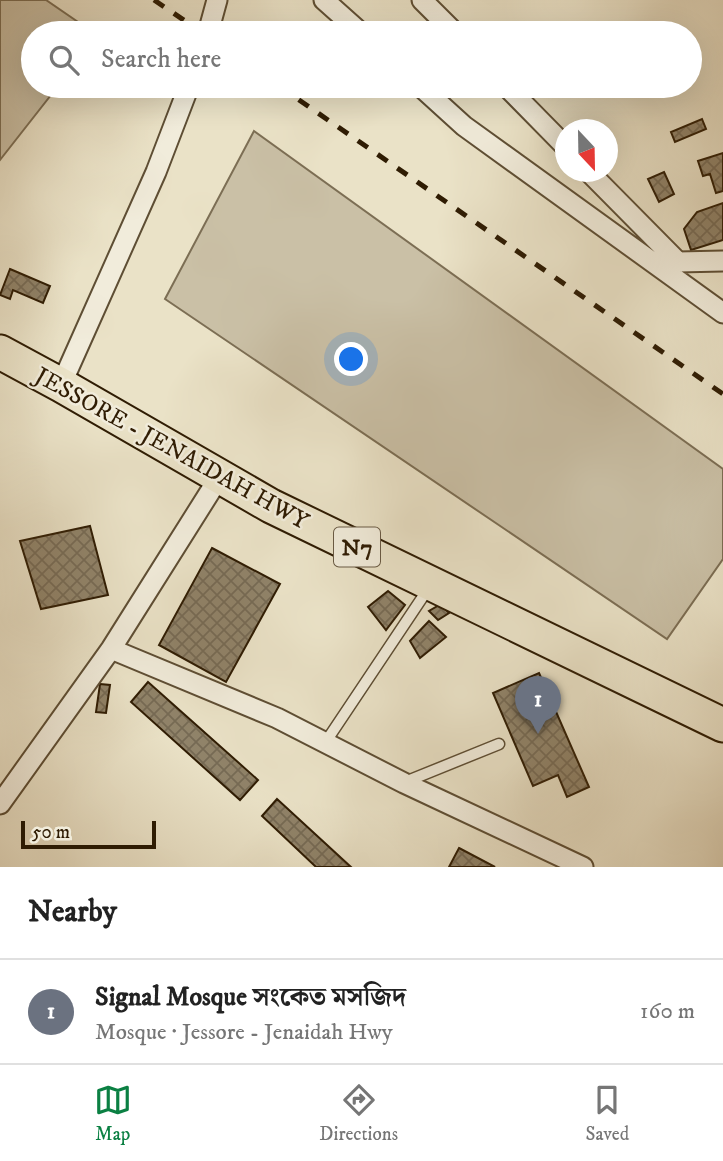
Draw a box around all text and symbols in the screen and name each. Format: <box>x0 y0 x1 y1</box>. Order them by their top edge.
search box <box>21 21 702 98</box>
icon: search <box>45 41 83 79</box>
text: Search here <box>101 43 221 76</box>
north arrow <box>555 119 618 182</box>
your location <box>334 342 368 376</box>
street label: JESSORE - JENAIDAH HWY <box>28 360 314 537</box>
road number: N7 <box>334 527 380 566</box>
pin: 1 <box>515 676 561 734</box>
scale bar <box>21 818 156 850</box>
text: 50 m <box>32 821 70 844</box>
text: Nearby <box>28 894 117 931</box>
text: Signal Mosque সংকেত মসজিদ <box>95 981 406 1014</box>
text: 1 <box>47 997 55 1026</box>
text: 160 m <box>640 997 695 1026</box>
text: Mosque · Jessore - Jenaidah Hwy <box>95 1018 393 1047</box>
tab: Map <box>94 1081 132 1146</box>
tab: Directions <box>319 1081 398 1146</box>
tab: Saved <box>586 1081 629 1146</box>

